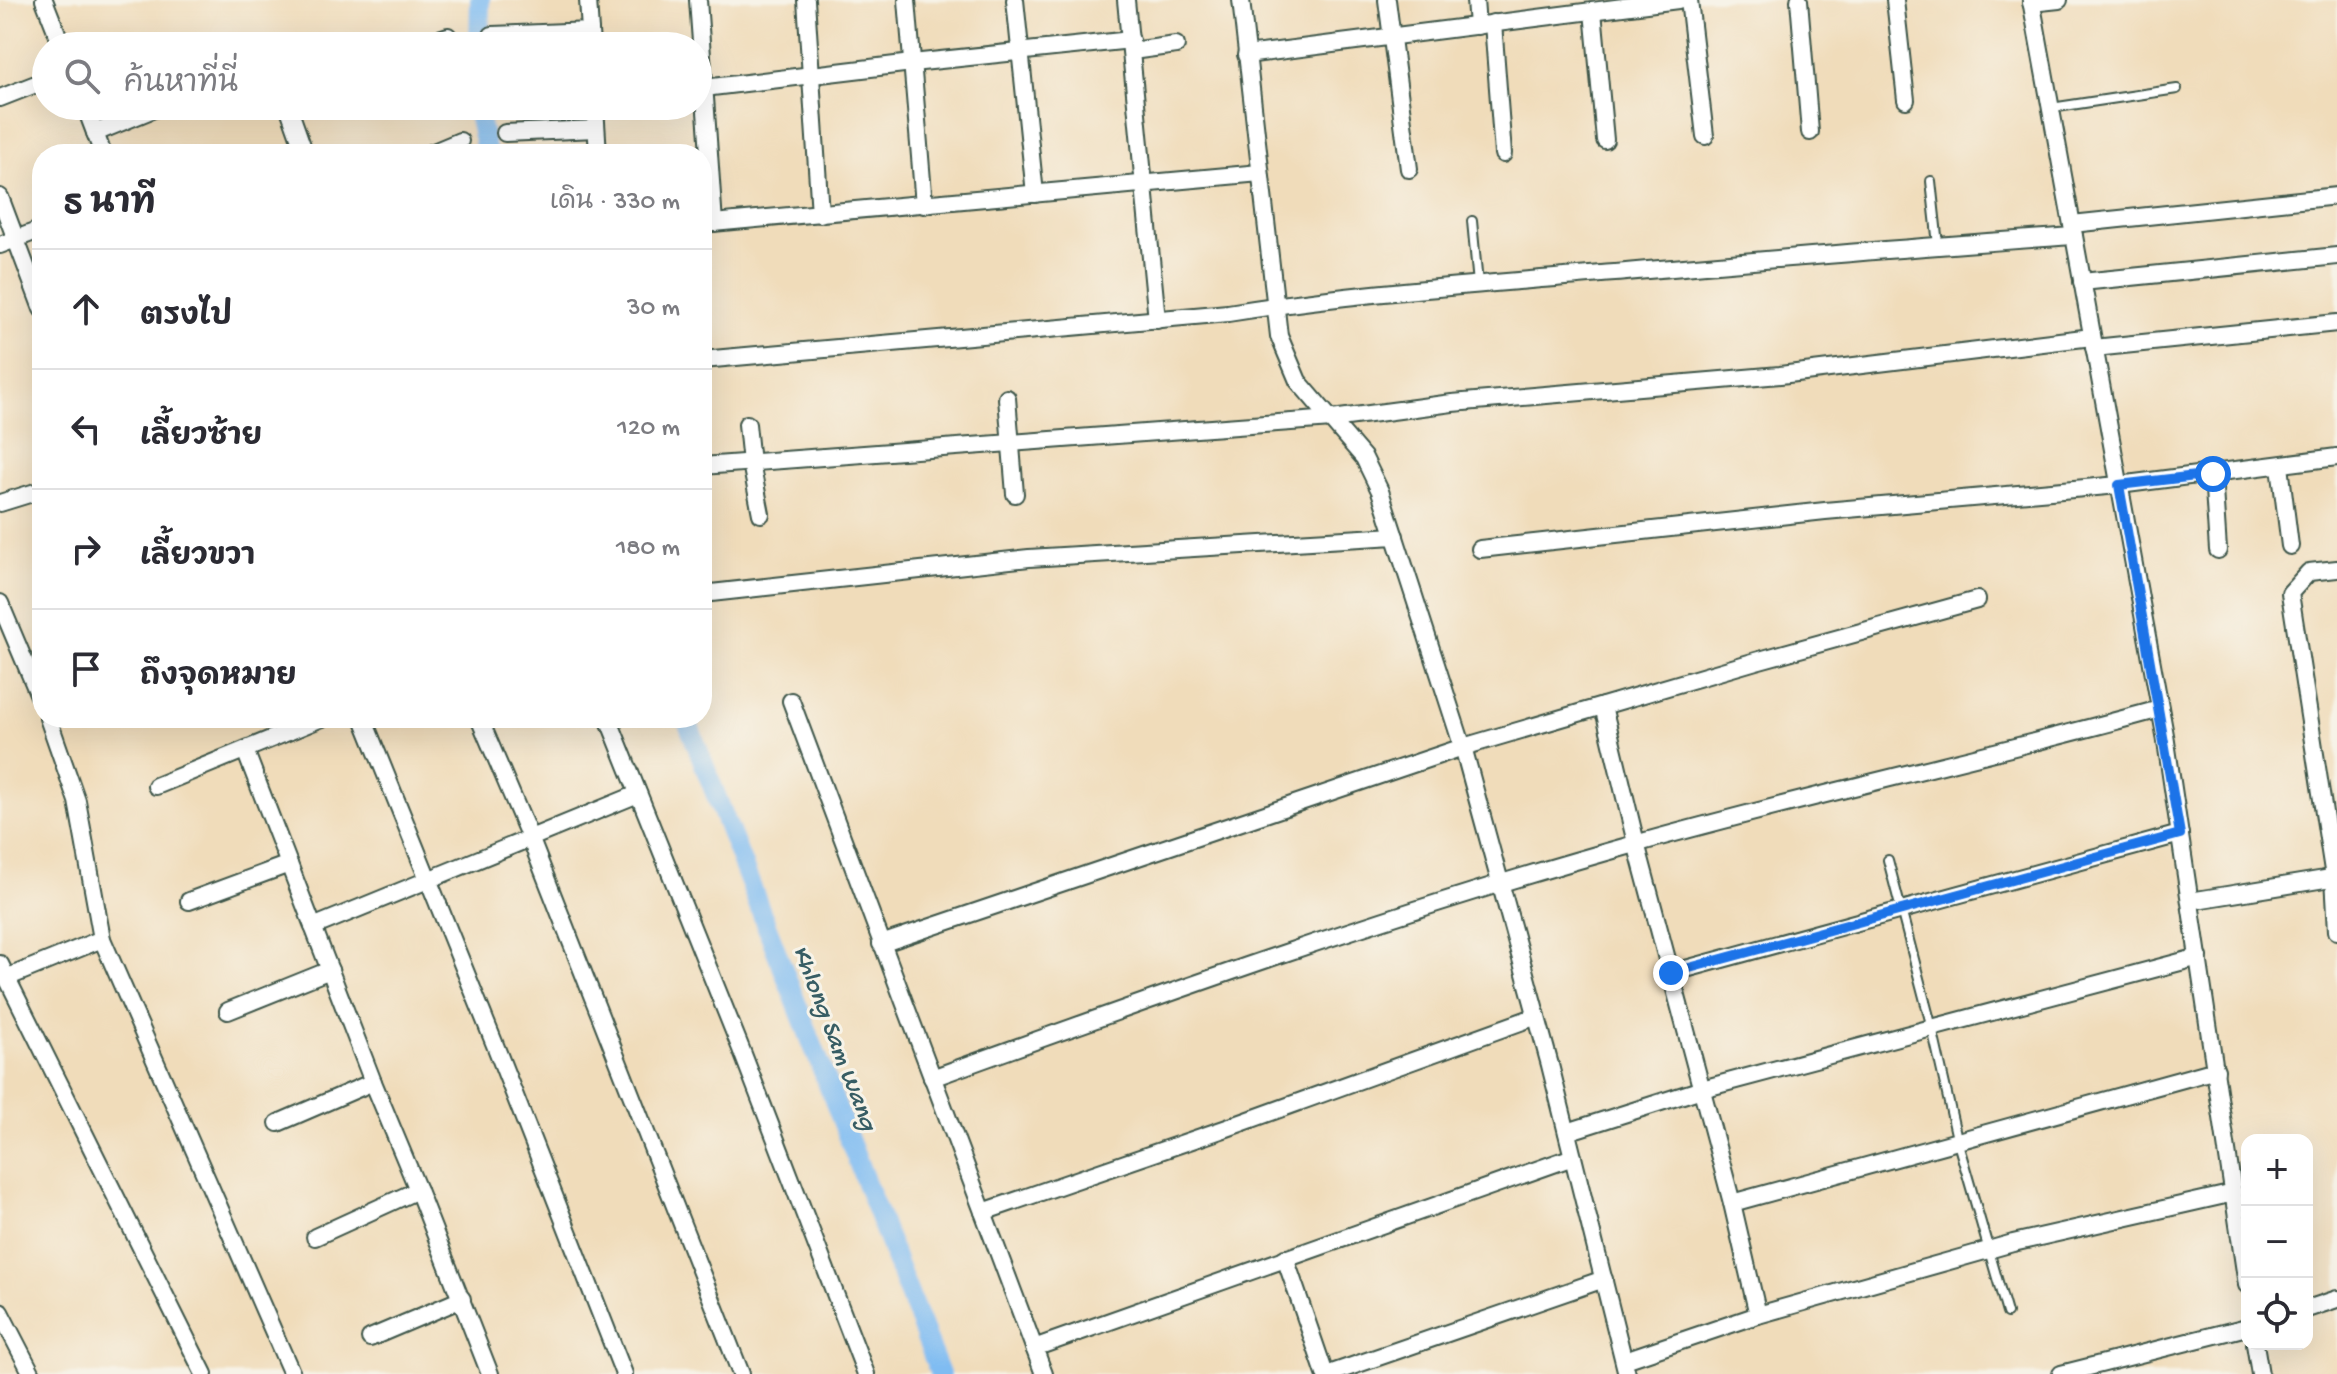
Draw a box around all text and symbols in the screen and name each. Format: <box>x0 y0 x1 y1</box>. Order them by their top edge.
search box <box>32 32 712 120</box>
icon: search <box>60 54 104 98</box>
text: ค้นหาที่นี่ <box>124 68 238 103</box>
text: 5 นาที <box>64 186 155 226</box>
text: เดิน · 330 m <box>550 188 680 219</box>
icon: ahead <box>64 287 108 331</box>
text: 30 m <box>627 294 680 325</box>
text: ตรงไป <box>140 301 232 336</box>
icon: left <box>64 407 108 451</box>
text: 120 m <box>617 414 680 445</box>
text: เลี้ยวซ้าย <box>140 421 262 456</box>
route start <box>2195 456 2231 492</box>
icon: right <box>64 527 108 571</box>
text: 180 m <box>616 534 680 565</box>
text: เลี้ยวขวา <box>140 541 255 576</box>
icon: arrive <box>64 647 108 691</box>
text: ถึงจุดหมาย <box>140 661 297 696</box>
water label: Khlong Sam Wang <box>783 942 883 1138</box>
route end <box>1653 955 1689 991</box>
map controls <box>2241 1134 2313 1350</box>
button: + <box>2241 1134 2313 1206</box>
button: − <box>2241 1206 2313 1278</box>
button: locate <box>2241 1278 2313 1350</box>

